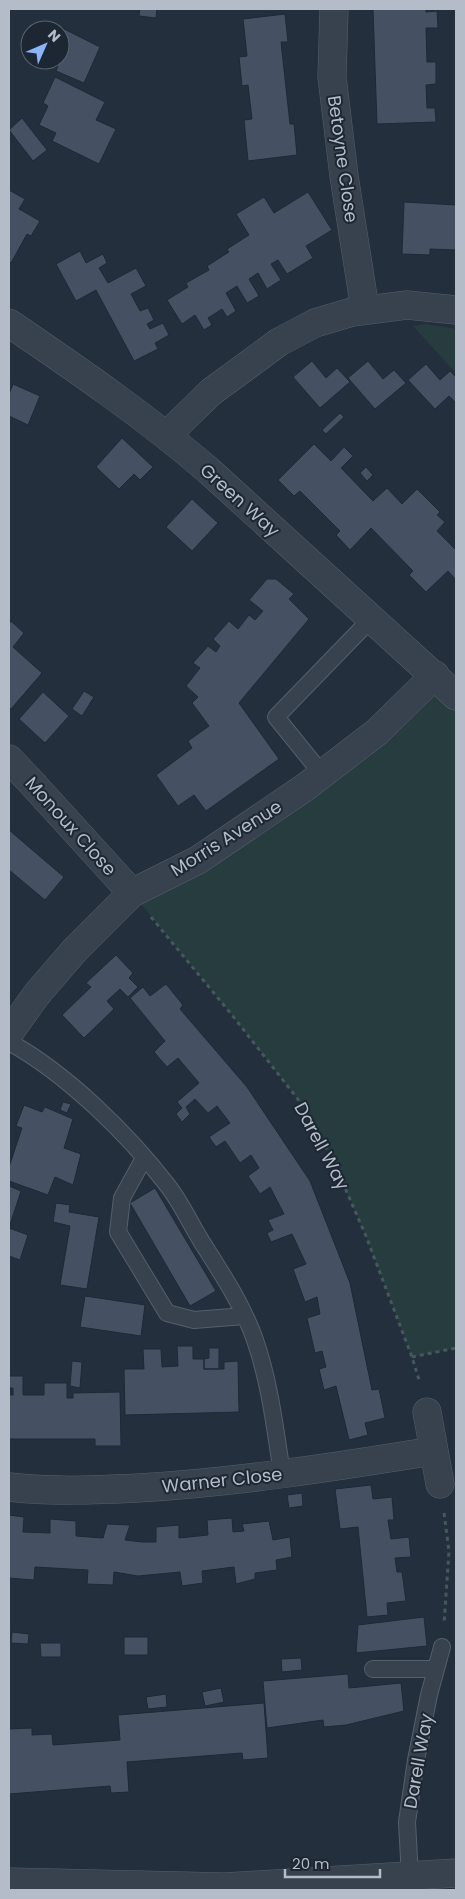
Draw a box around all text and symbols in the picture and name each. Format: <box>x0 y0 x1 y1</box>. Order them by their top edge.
north arrow <box>20 20 70 70</box>
text: N <box>43 25 65 47</box>
street label: Betoyne Close <box>322 94 364 224</box>
street label: Green Way <box>195 458 285 542</box>
street label: Monoux Close <box>20 771 122 881</box>
street label: Morris Avenue <box>166 794 286 882</box>
street label: Darell Way <box>288 1098 356 1194</box>
street label: Warner Close <box>160 1461 284 1499</box>
street label: Darell Way <box>397 1711 439 1811</box>
scale bar <box>285 1846 380 1878</box>
text: 20 m <box>292 1853 330 1874</box>

